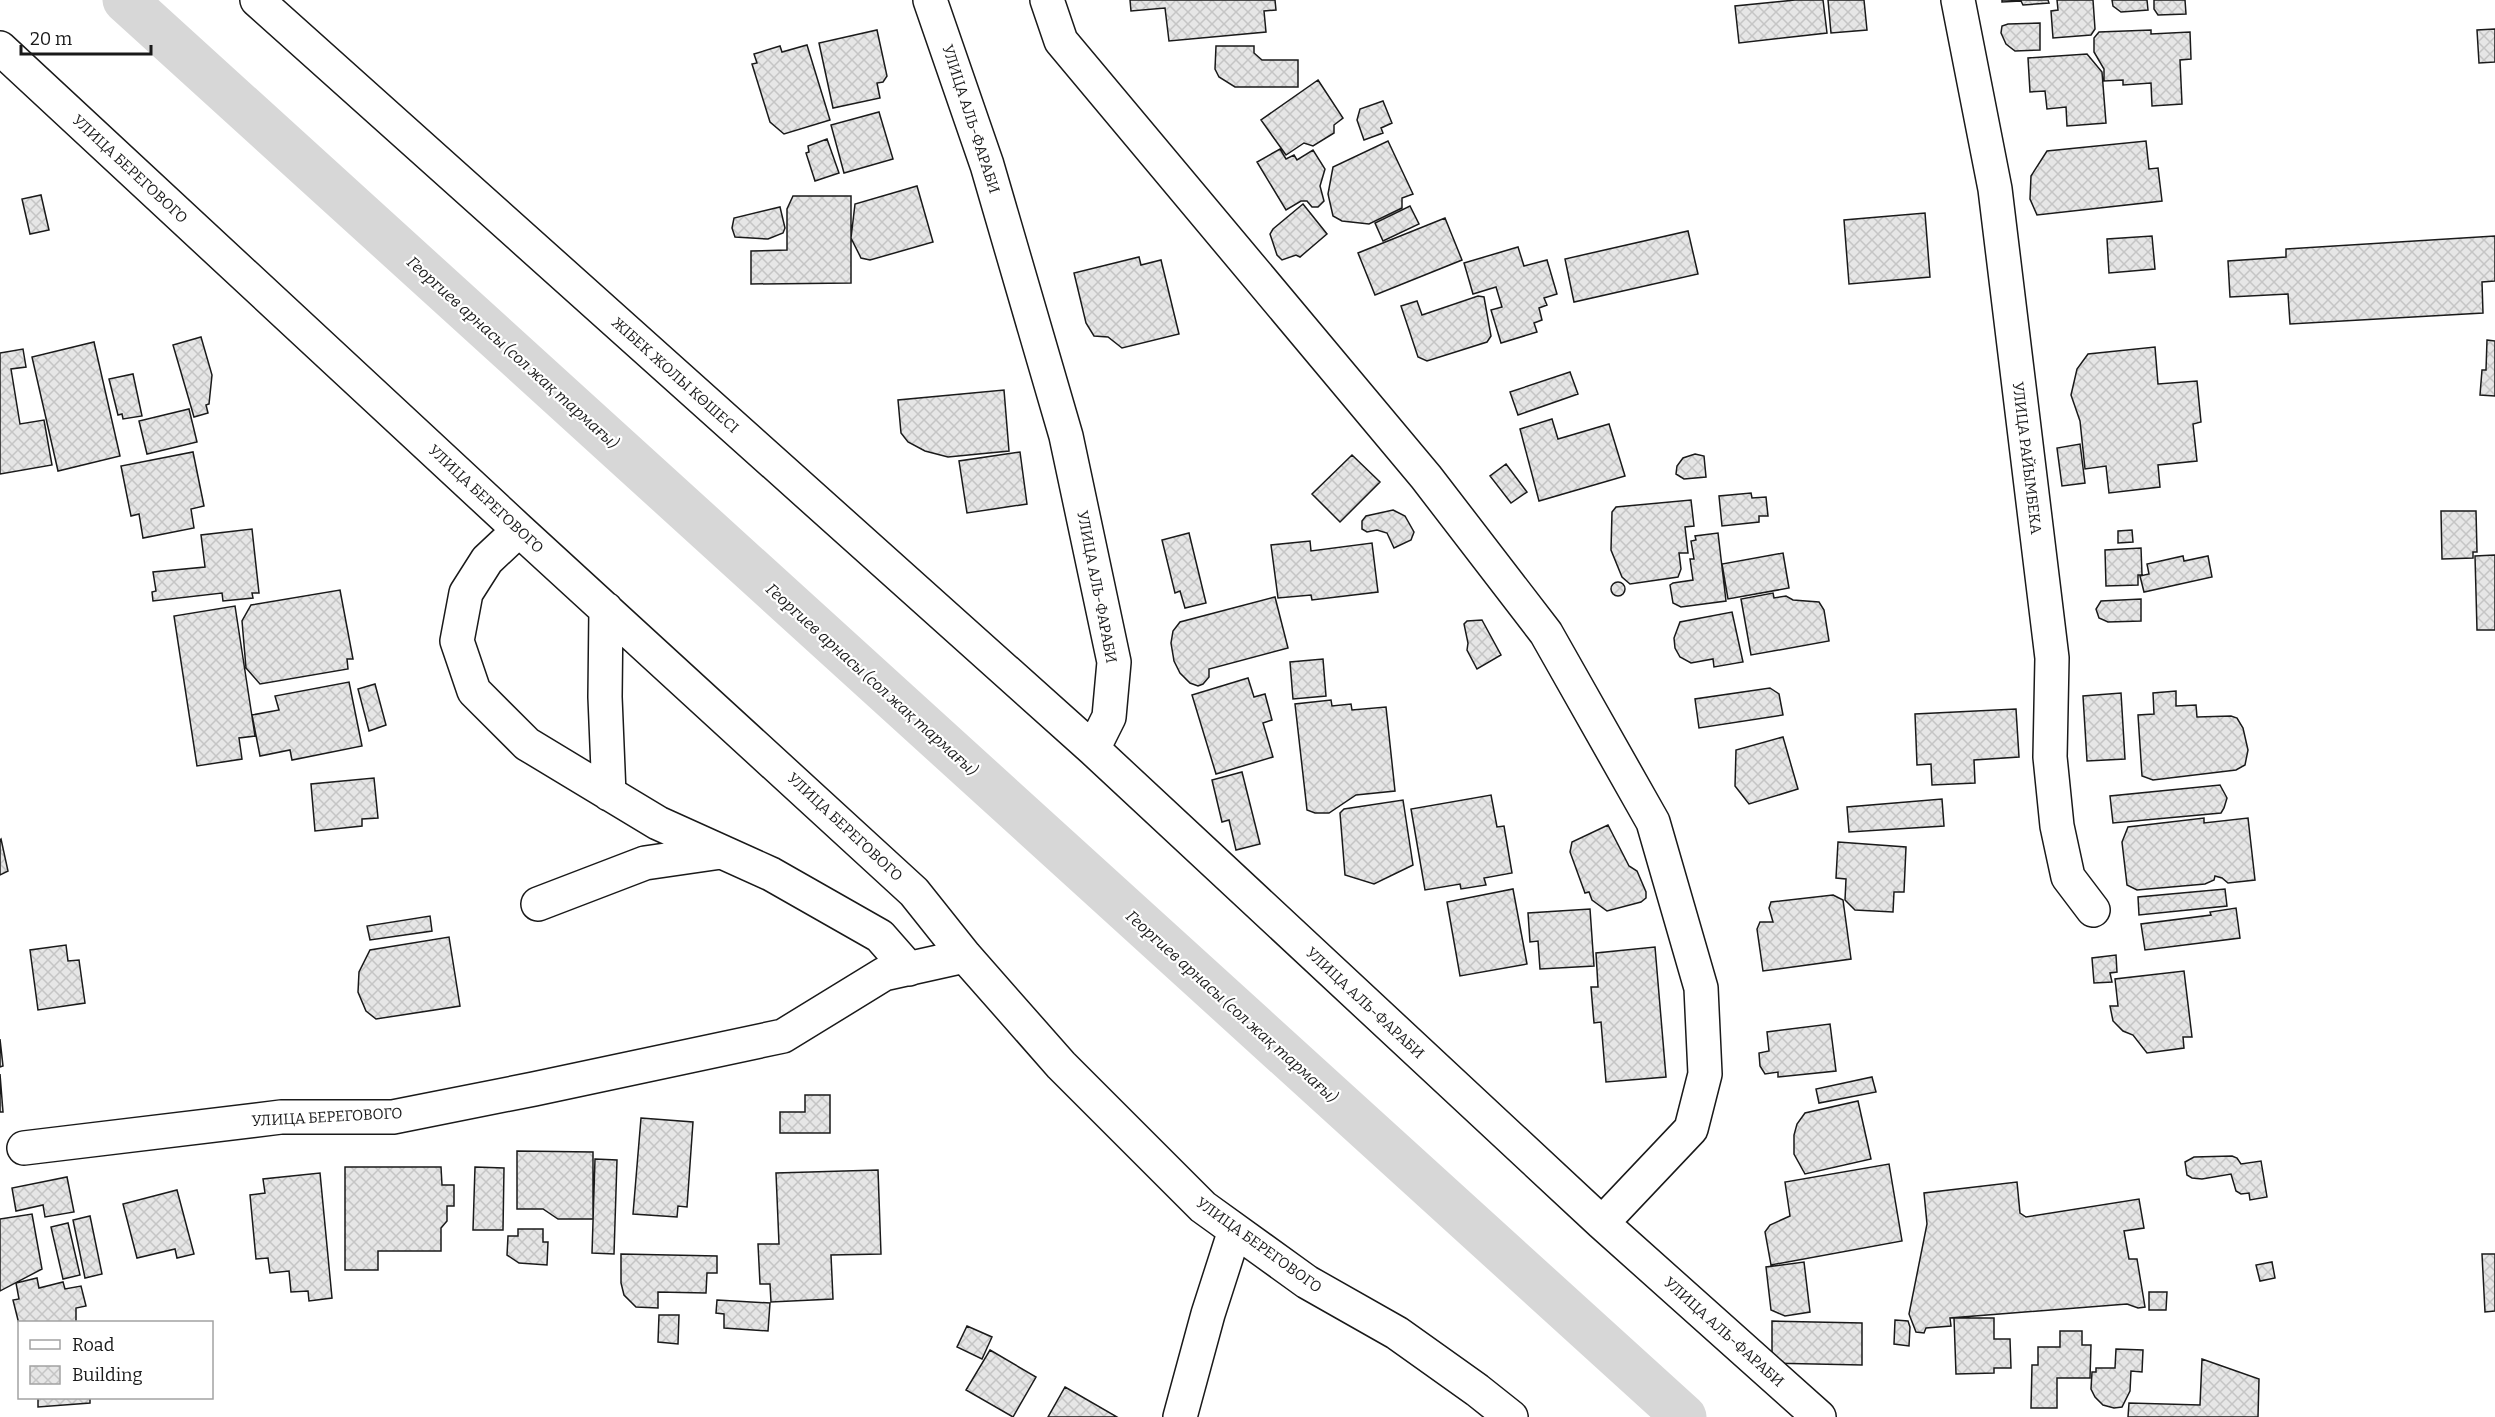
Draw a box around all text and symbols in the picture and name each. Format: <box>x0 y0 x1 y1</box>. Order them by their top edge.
scale bar <box>21 18 152 56</box>
text: 20 m <box>30 28 72 50</box>
street label: УЛИЦА АЛЬ-ФАРАБИ <box>938 42 1004 196</box>
street label: УЛИЦА БЕРЕГОВОГО <box>69 111 191 227</box>
water label: Георгиев арнасы (сол жақ тармағы) <box>403 252 623 453</box>
street label: ЖІБЕК ЖОЛЫ КӨШЕСІ <box>608 313 742 437</box>
street label: УЛИЦА РАЙЫМБЕКА <box>2009 381 2045 536</box>
street label: УЛИЦА БЕРЕГОВОГО <box>425 441 547 557</box>
street label: УЛИЦА АЛЬ-ФАРАБИ <box>1073 509 1121 665</box>
water label: Георгиев арнасы (сол жақ тармағы) <box>762 579 982 780</box>
street label: УЛИЦА БЕРЕГОВОГО <box>784 769 906 885</box>
water label: Георгиев арнасы (сол жақ тармағы) <box>1122 906 1342 1107</box>
street label: УЛИЦА АЛЬ-ФАРАБИ <box>1302 944 1428 1062</box>
street label: УЛИЦА БЕРЕГОВОГО <box>251 1104 403 1130</box>
street label: УЛИЦА БЕРЕГОВОГО <box>1193 1193 1325 1297</box>
street label: УЛИЦА АЛЬ-ФАРАБИ <box>1660 1273 1788 1391</box>
legend <box>18 1321 213 1399</box>
text: Road <box>72 1334 115 1356</box>
text: Building <box>72 1364 143 1386</box>

